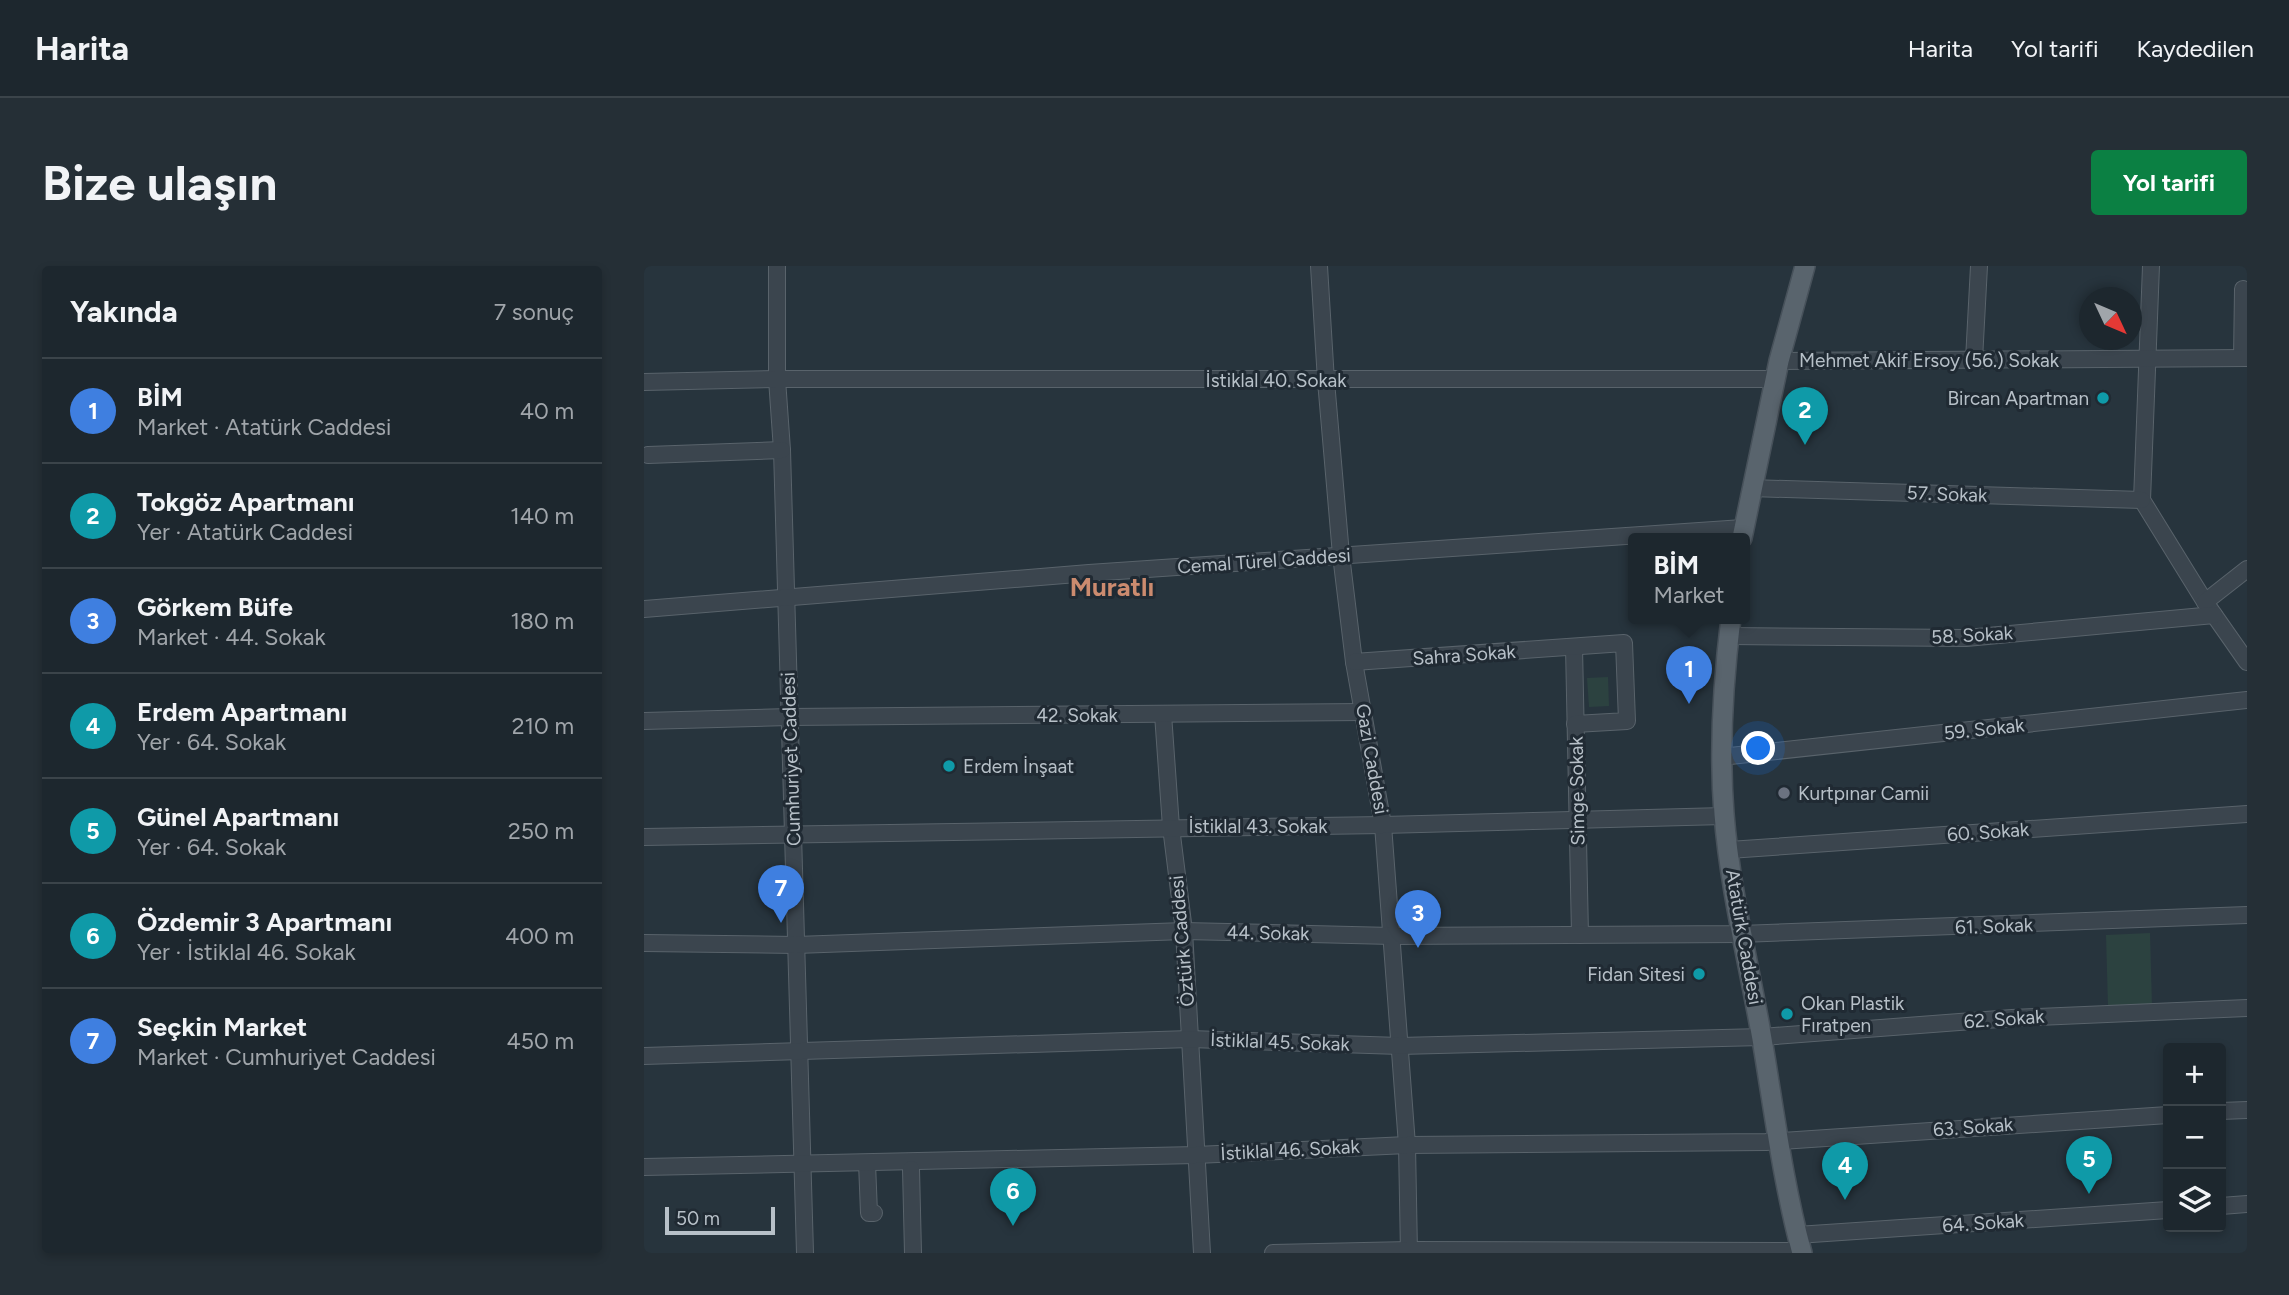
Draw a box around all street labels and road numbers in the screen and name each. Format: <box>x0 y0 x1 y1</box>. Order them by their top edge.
street label: Mehmet Akif Ersoy (56.) Sokak <box>1799 349 2060 372</box>
street label: İstiklal 40. Sokak <box>1206 369 1347 392</box>
street label: 57. Sokak <box>1906 481 1988 507</box>
street label: Cemal Türel Caddesi <box>1176 543 1352 579</box>
street label: 58. Sokak <box>1931 621 2014 649</box>
street label: Sahra Sokak <box>1412 640 1517 670</box>
street label: Cumhuriyet Caddesi <box>776 672 806 846</box>
street label: Gazi Caddesi <box>1351 702 1393 816</box>
street label: 42. Sokak <box>1036 704 1119 727</box>
street label: 59. Sokak <box>1943 713 2026 745</box>
street label: Simge Sokak <box>1565 735 1589 846</box>
street label: İstiklal 43. Sokak <box>1189 815 1328 838</box>
street label: 60. Sokak <box>1946 818 2031 846</box>
street label: Atatürk Caddesi <box>1721 867 1767 1007</box>
street label: Öztürk Caddesi <box>1165 875 1199 1007</box>
street label: 61. Sokak <box>1955 913 2034 939</box>
street label: 44. Sokak <box>1226 921 1310 945</box>
street label: 62. Sokak <box>1963 1005 2046 1033</box>
street label: İstiklal 45. Sokak <box>1210 1028 1351 1056</box>
street label: 63. Sokak <box>1932 1113 2015 1141</box>
street label: İstiklal 46. Sokak <box>1220 1135 1361 1165</box>
street label: 64. Sokak <box>1941 1209 2025 1237</box>

